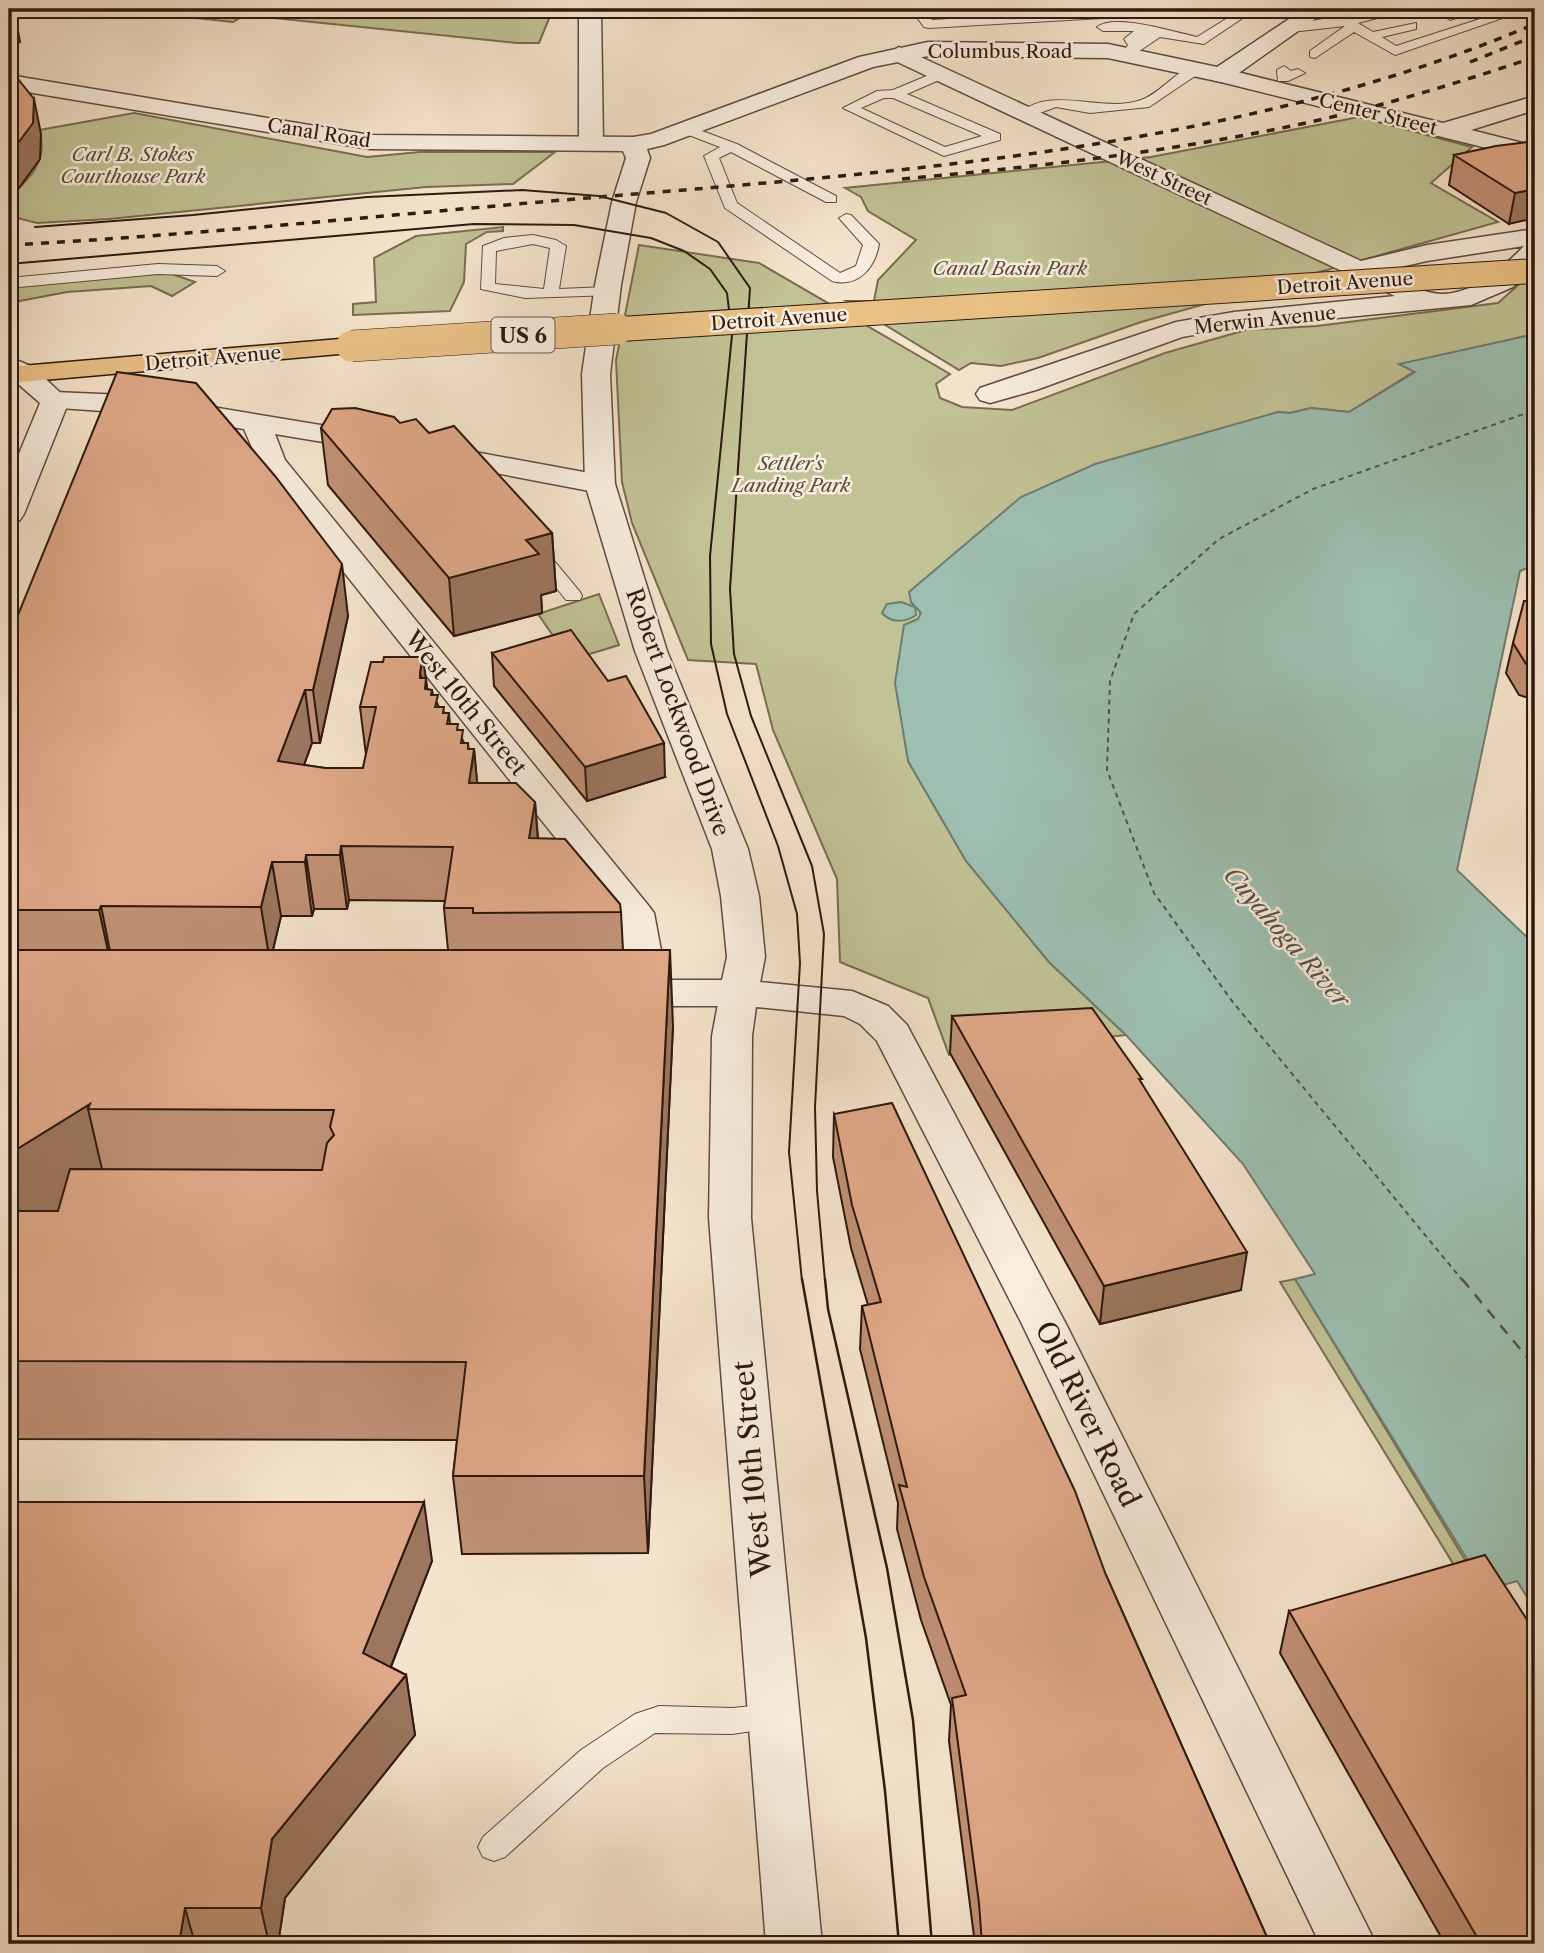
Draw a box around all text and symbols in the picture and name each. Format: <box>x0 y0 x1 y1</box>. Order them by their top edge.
street label: Columbus Road <box>928 40 1073 63</box>
street label: Center Street <box>1316 88 1440 140</box>
street label: Canal Road <box>266 113 373 153</box>
park label: Carl B. Stokes Courthouse Park <box>61 143 206 188</box>
street label: West Street <box>1111 145 1216 210</box>
park label: Canal Basin Park <box>933 257 1088 280</box>
street label: Detroit Avenue <box>1276 267 1414 299</box>
street label: Merwin Avenue <box>1193 301 1337 339</box>
street label: Detroit Avenue <box>710 303 848 335</box>
road number: US 6 <box>491 318 554 352</box>
street label: Detroit Avenue <box>144 341 282 375</box>
park label: Settler's Landing Park <box>730 452 851 497</box>
street label: Robert Lockwood Drive <box>620 584 736 840</box>
street label: West 10th Street <box>398 624 533 781</box>
water label: Cuyahoga River <box>1218 861 1357 1015</box>
street label: Old River Road <box>1028 1316 1148 1512</box>
street label: West 10th Street <box>726 1359 778 1580</box>

